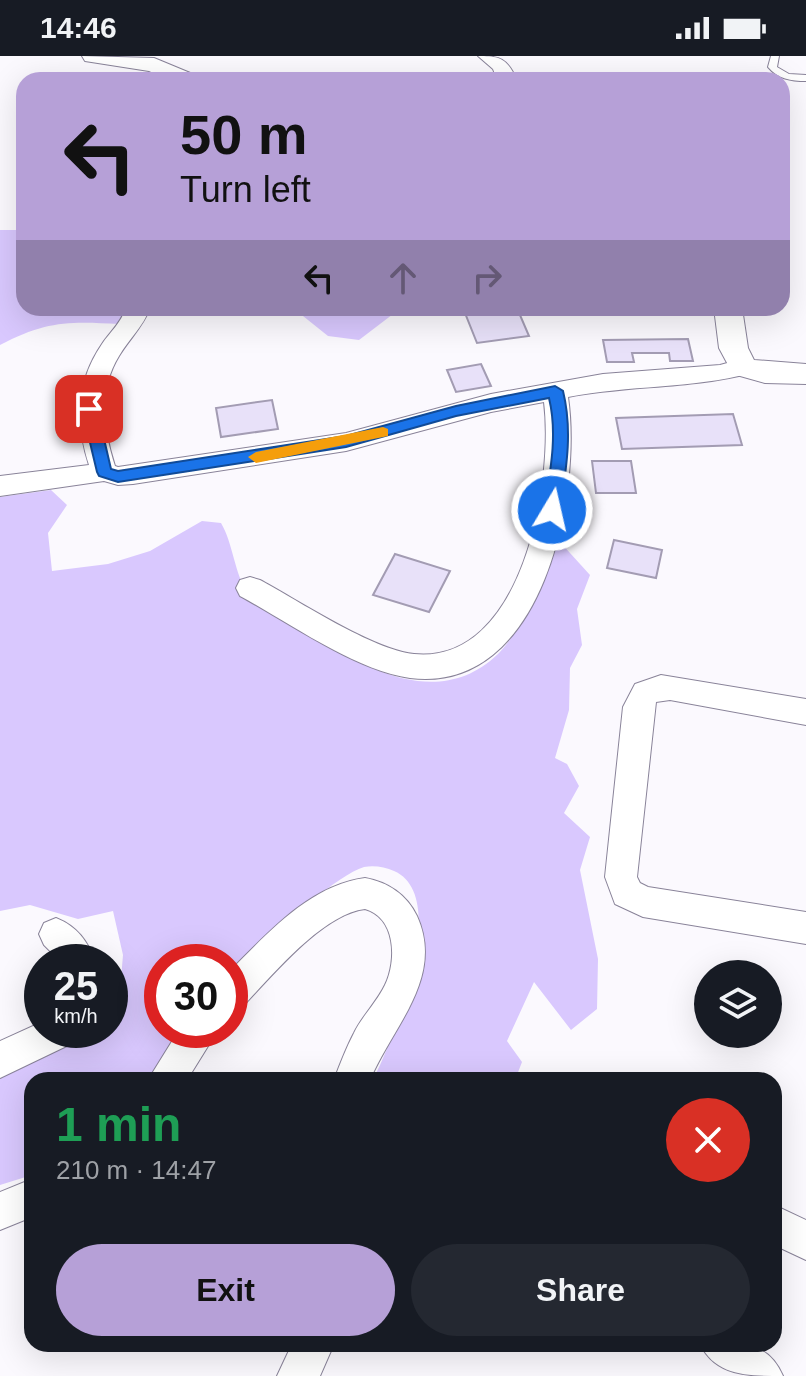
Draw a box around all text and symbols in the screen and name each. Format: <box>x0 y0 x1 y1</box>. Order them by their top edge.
text: 14:46 <box>40 11 117 44</box>
text: 50 m <box>180 103 308 166</box>
icon: left <box>48 104 152 208</box>
text: Turn left <box>180 169 311 210</box>
icon: left <box>297 256 341 300</box>
icon: ahead <box>381 256 425 300</box>
icon: right <box>465 256 509 300</box>
pin <box>55 375 123 443</box>
icon: arrive <box>67 387 111 431</box>
position arrow <box>510 468 594 552</box>
speed limit sign: 30 <box>144 944 248 1048</box>
map controls <box>694 960 782 1048</box>
button: layers <box>694 960 782 1048</box>
text: 25 <box>54 964 98 1008</box>
text: km/h <box>54 1005 98 1027</box>
text: 1 min <box>56 1098 181 1151</box>
button: close <box>666 1098 750 1182</box>
text: 210 m · 14:47 <box>56 1155 216 1185</box>
button: Exit <box>56 1244 395 1336</box>
button: Share <box>411 1244 750 1336</box>

